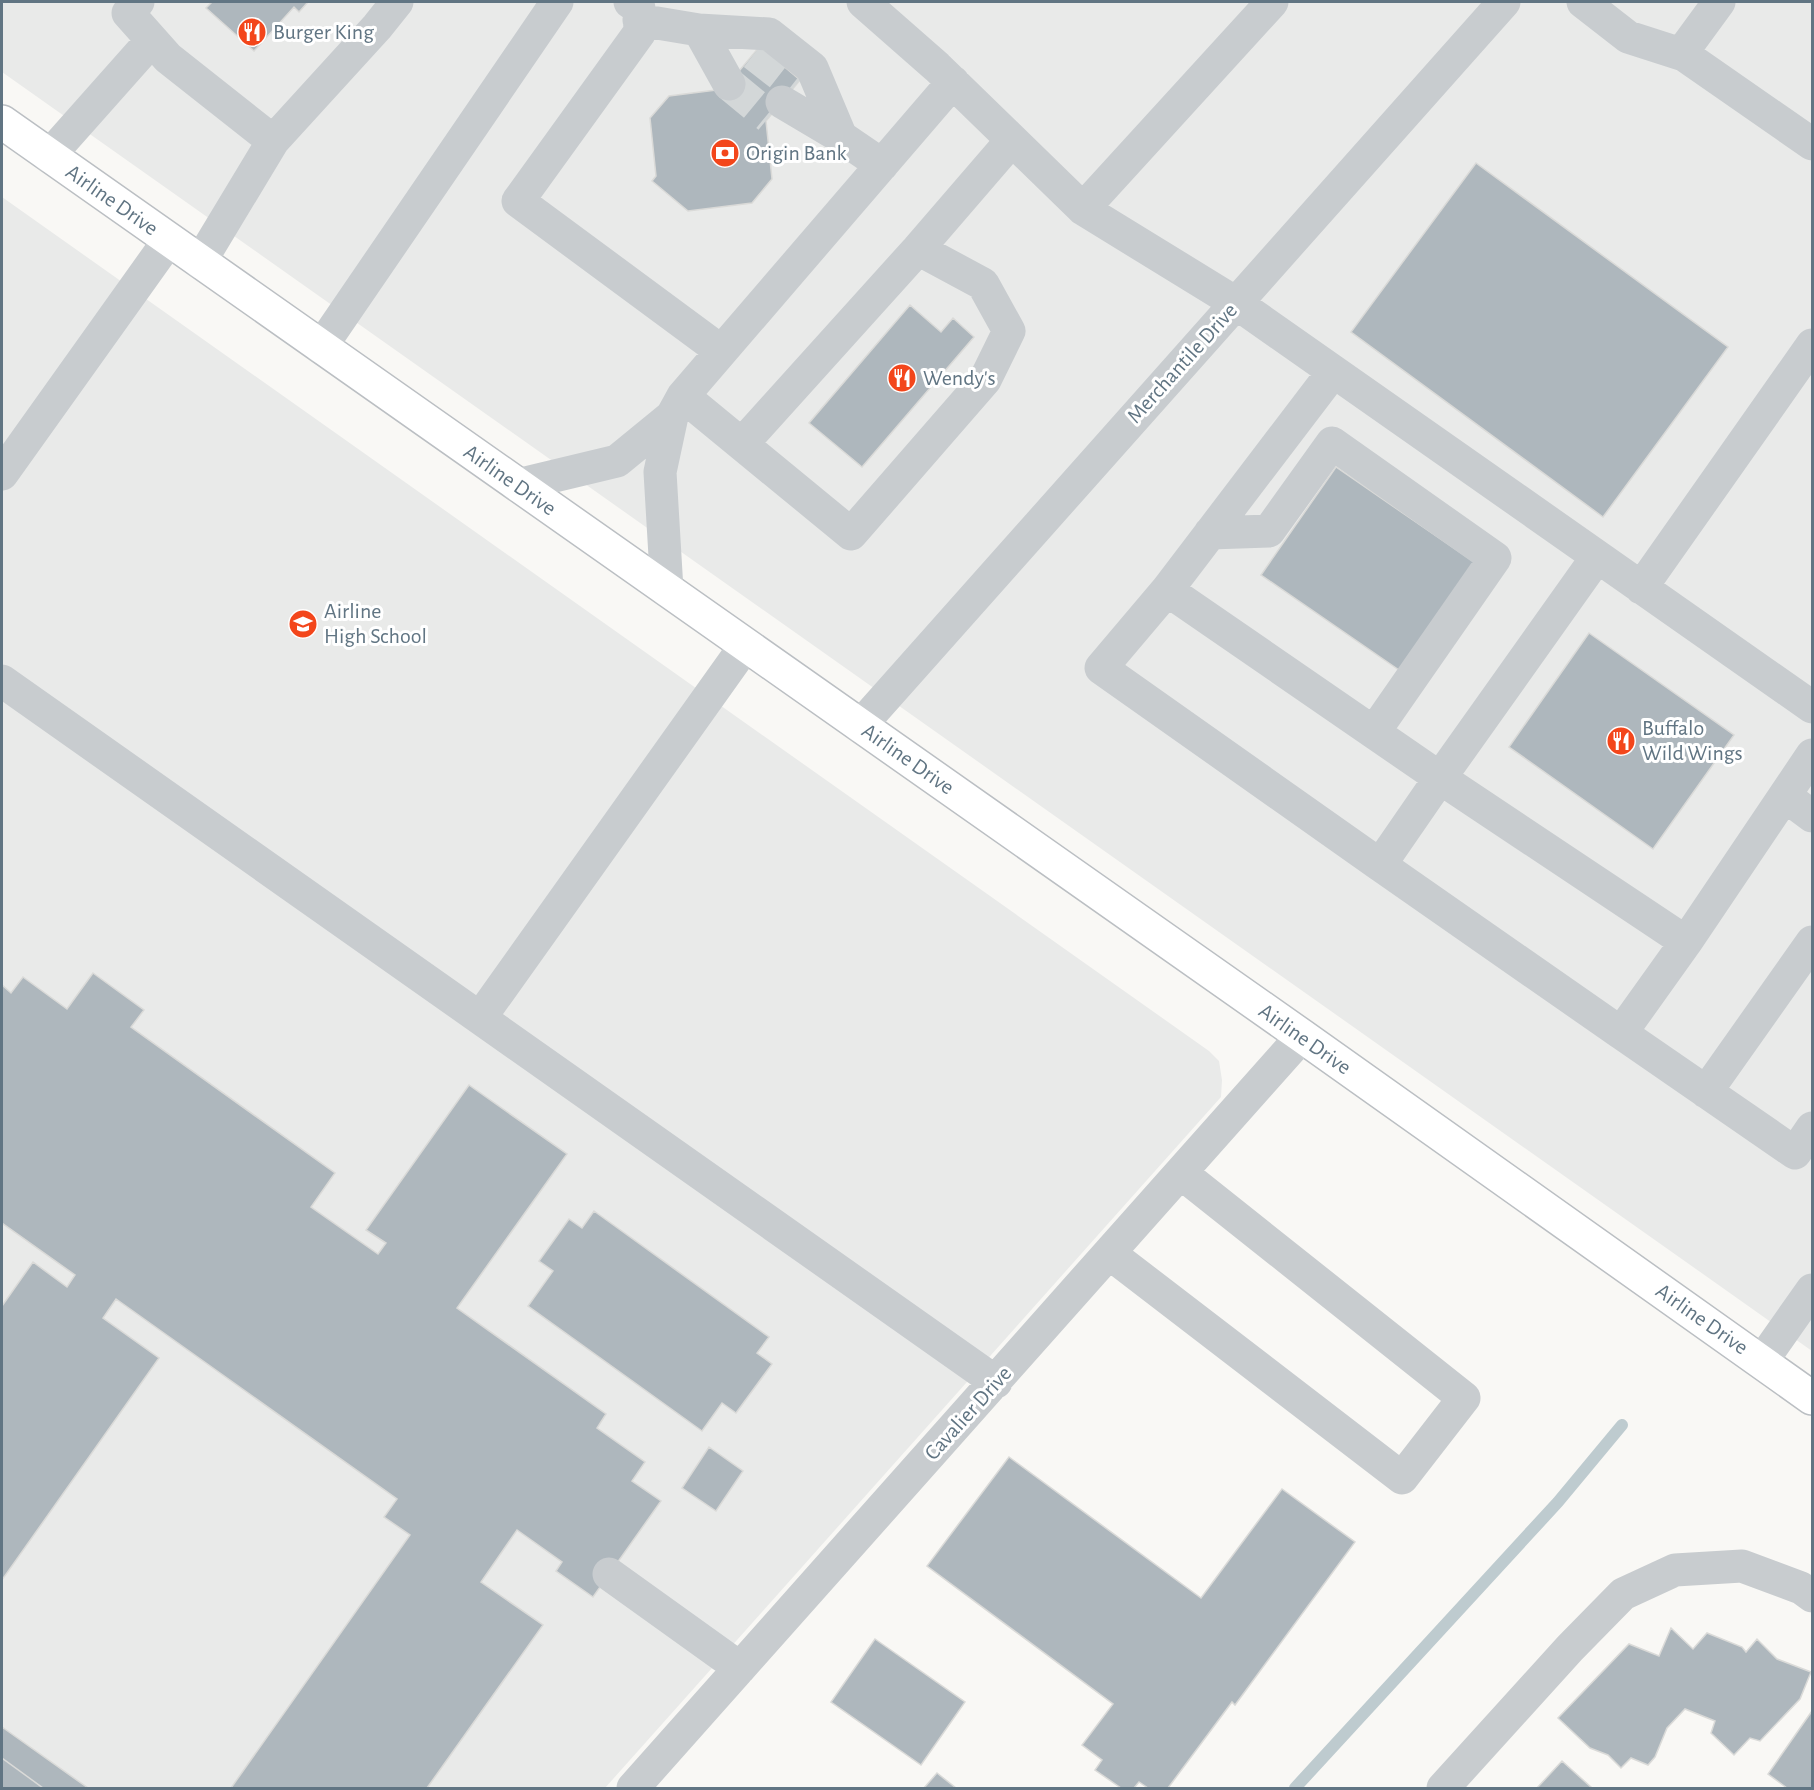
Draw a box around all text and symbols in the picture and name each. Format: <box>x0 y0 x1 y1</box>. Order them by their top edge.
restaurant icon: Burger King <box>236 16 268 48</box>
place label: Burger King <box>273 21 374 43</box>
bank icon: Origin Bank <box>709 137 741 169</box>
place label: Origin Bank <box>746 142 847 164</box>
street label: Airline Drive <box>62 160 162 240</box>
street label: Merchantile Drive <box>1123 299 1241 427</box>
restaurant icon: Wendy's <box>886 362 918 394</box>
place label: Wendy's <box>923 367 996 389</box>
street label: Airline Drive <box>460 440 560 520</box>
place label: Airline High School <box>324 600 427 647</box>
school or university icon: Airline High School <box>287 608 319 640</box>
place label: Buffalo Wild Wings <box>1642 717 1743 764</box>
street label: Airline Drive <box>858 719 958 799</box>
restaurant icon: Buffalo Wild Wings <box>1605 725 1637 757</box>
street label: Airline Drive <box>1255 999 1355 1079</box>
street label: Airline Drive <box>1652 1279 1752 1359</box>
street label: Cavalier Drive <box>920 1362 1016 1464</box>

